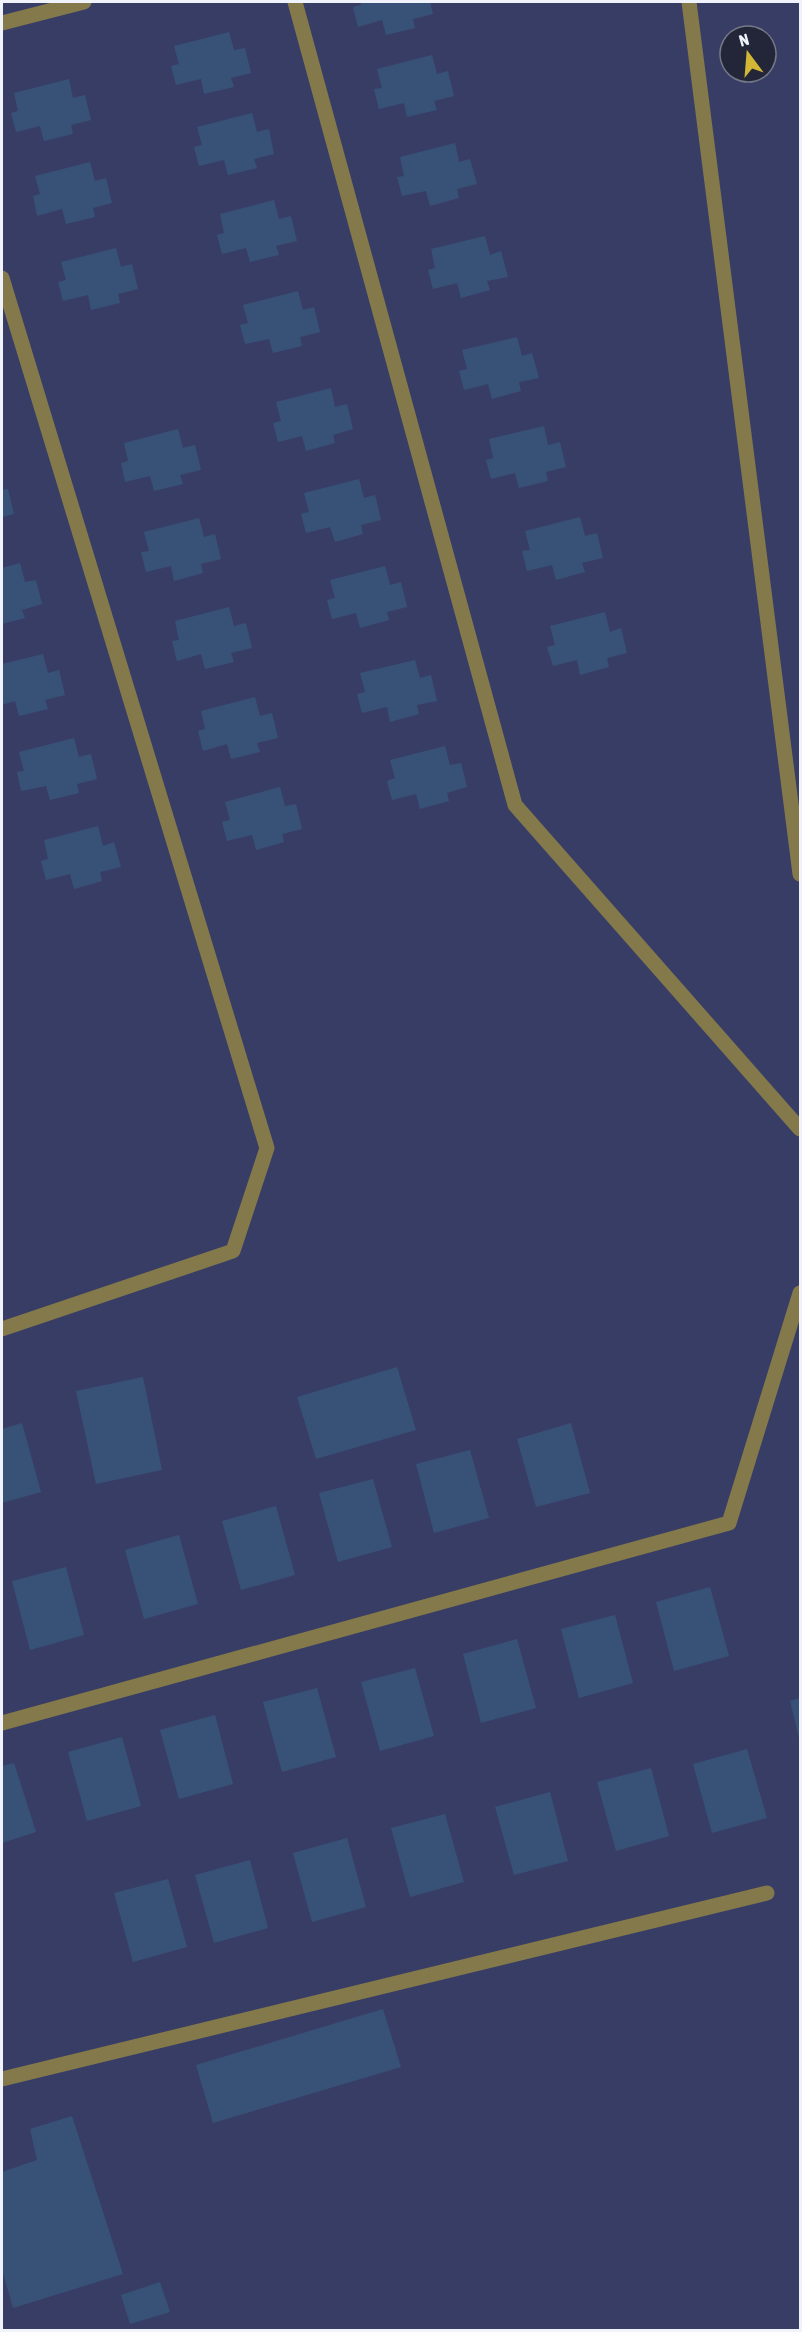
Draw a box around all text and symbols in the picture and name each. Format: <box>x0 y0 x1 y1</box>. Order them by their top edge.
north arrow <box>718 24 778 84</box>
text: N <box>737 30 751 50</box>

